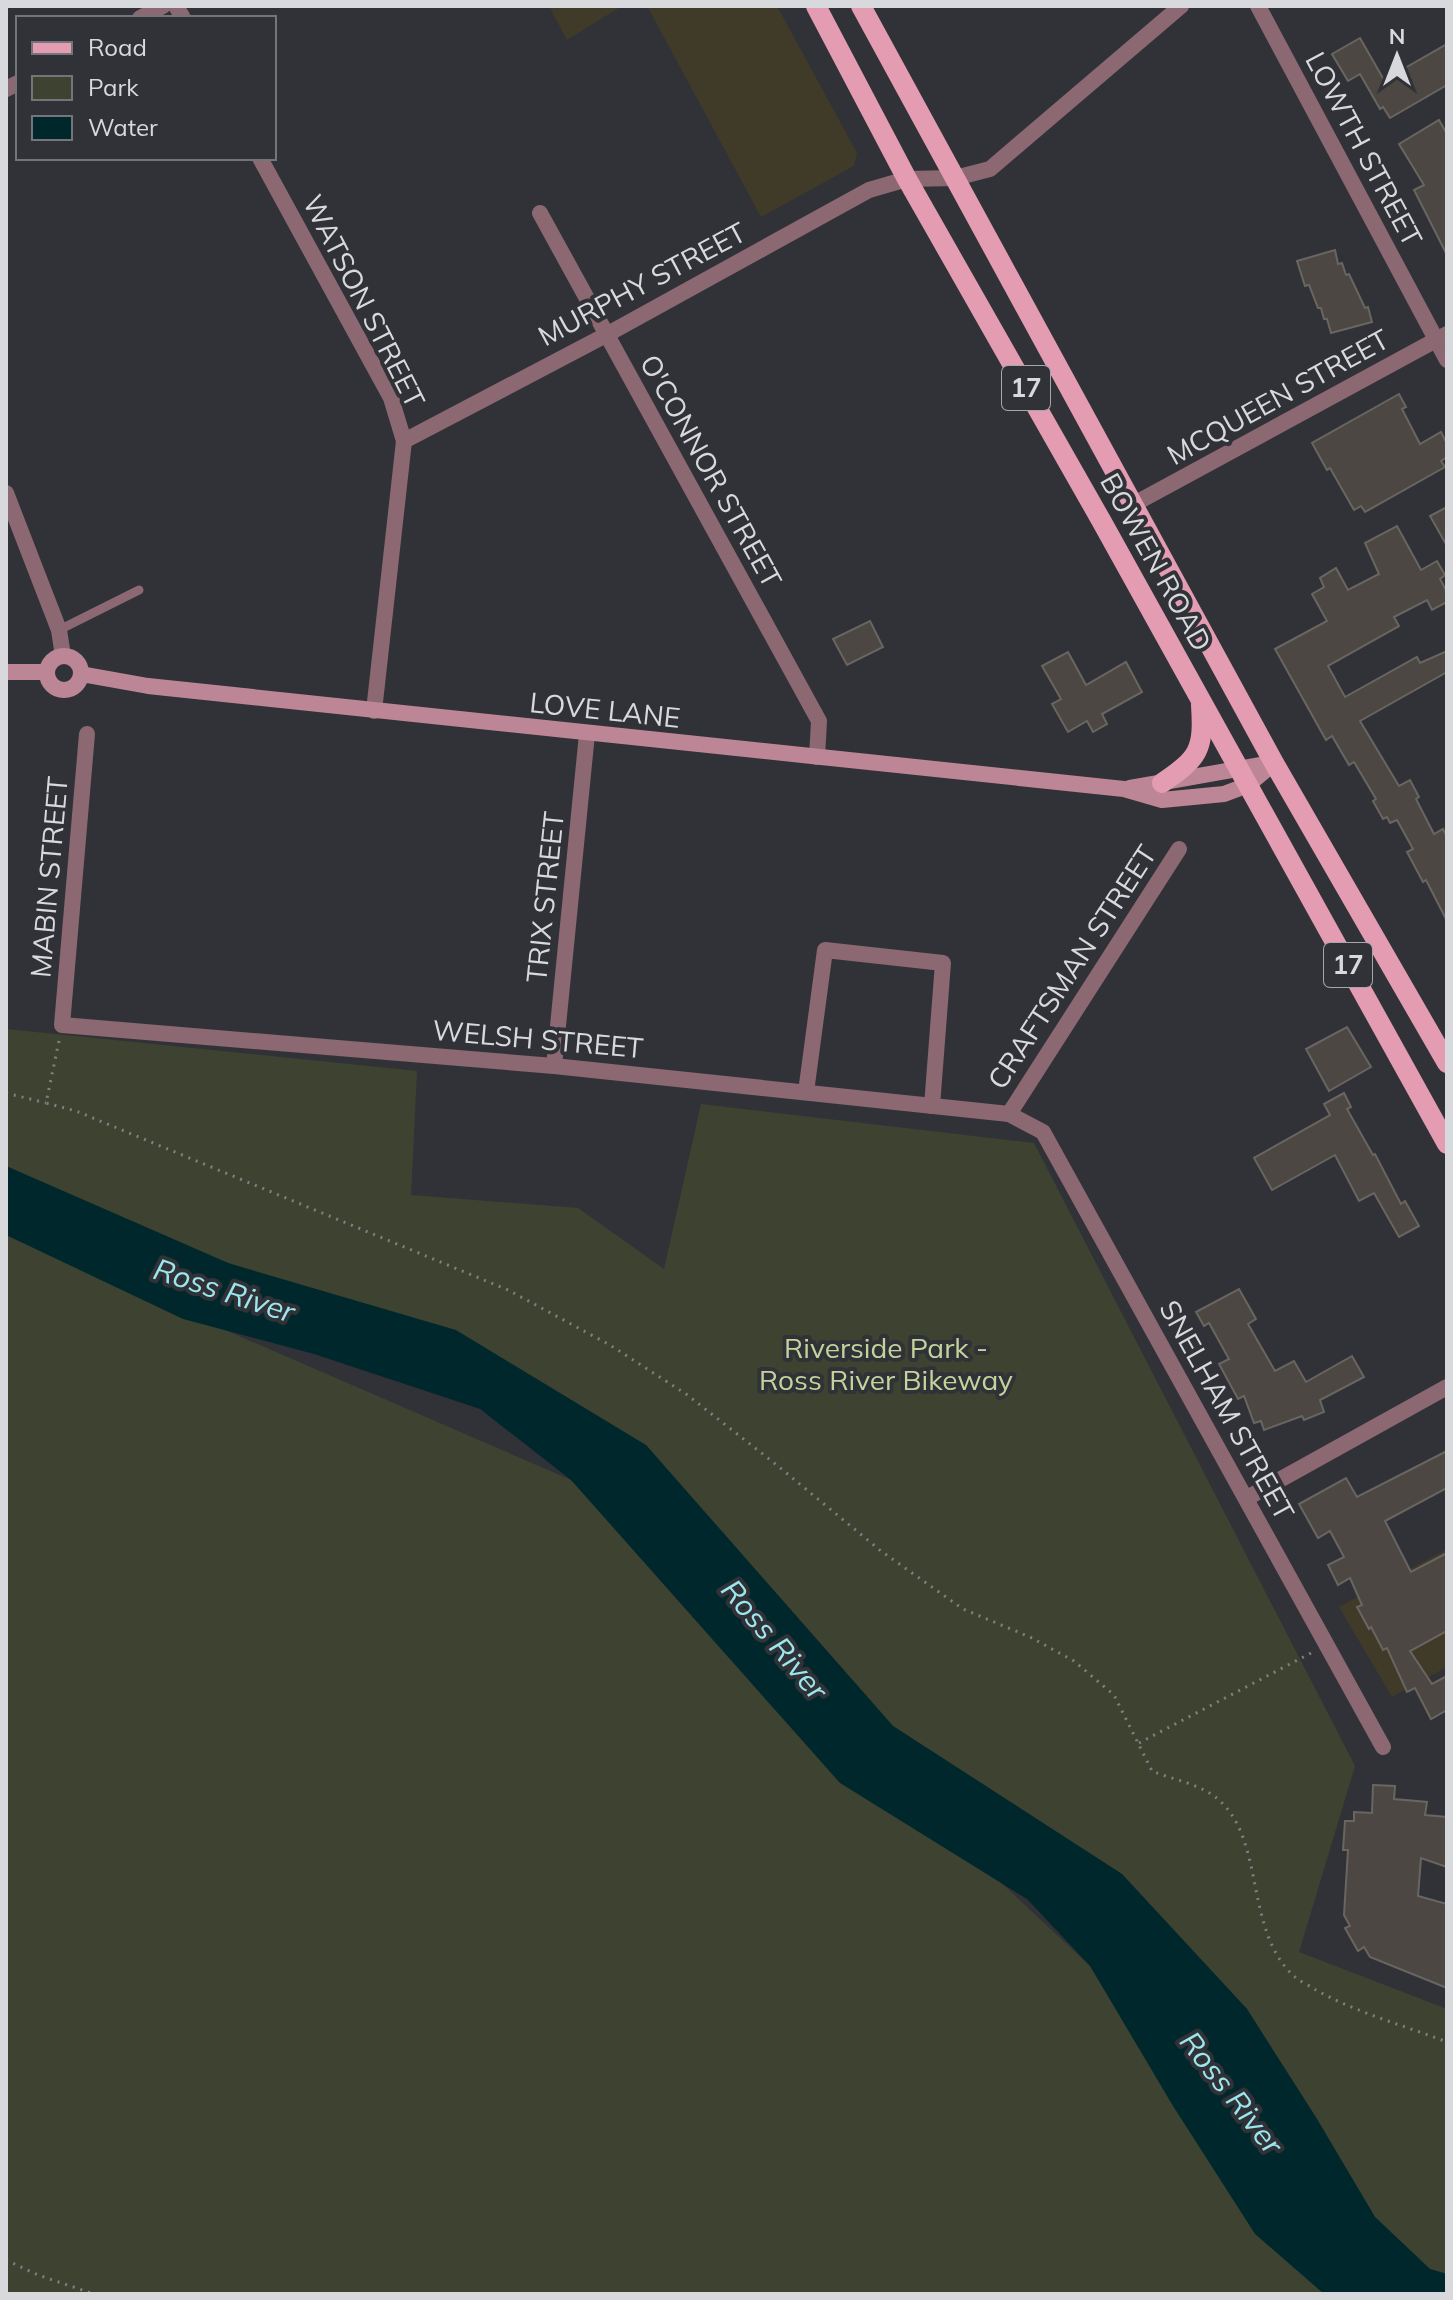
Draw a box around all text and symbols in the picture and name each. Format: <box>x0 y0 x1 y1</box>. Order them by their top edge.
legend <box>16 16 276 160</box>
north arrow <box>1357 16 1437 96</box>
text: N <box>1389 22 1405 50</box>
text: Road <box>88 32 147 62</box>
street label: LOWTH STREET <box>1298 45 1430 252</box>
text: Park <box>88 72 139 102</box>
text: Water <box>88 112 158 142</box>
street label: WATSON STREET <box>296 188 433 413</box>
street label: MURPHY STREET <box>532 214 752 353</box>
street label: MCQUEEN STREET <box>1161 321 1395 472</box>
street label: O'CONNOR STREET <box>633 348 790 593</box>
road number: 17 <box>1002 366 1050 410</box>
street label: BOWEN ROAD <box>1093 467 1220 657</box>
street label: LOVE LANE <box>528 684 682 735</box>
street label: MABIN STREET <box>22 775 75 979</box>
street label: TRIX STREET <box>518 810 571 984</box>
street label: CRAFTSMAN STREET <box>980 838 1164 1095</box>
road number: 17 <box>1324 943 1372 987</box>
street label: WELSH STREET <box>431 1012 645 1065</box>
water label: Ross River <box>149 1249 301 1331</box>
street label: SNELHAM STREET <box>1152 1294 1302 1526</box>
park label: Riverside Park - Ross River Bikeway <box>759 1330 1013 1397</box>
water label: Ross River <box>713 1571 837 1708</box>
water label: Ross River <box>1172 2023 1292 2162</box>

